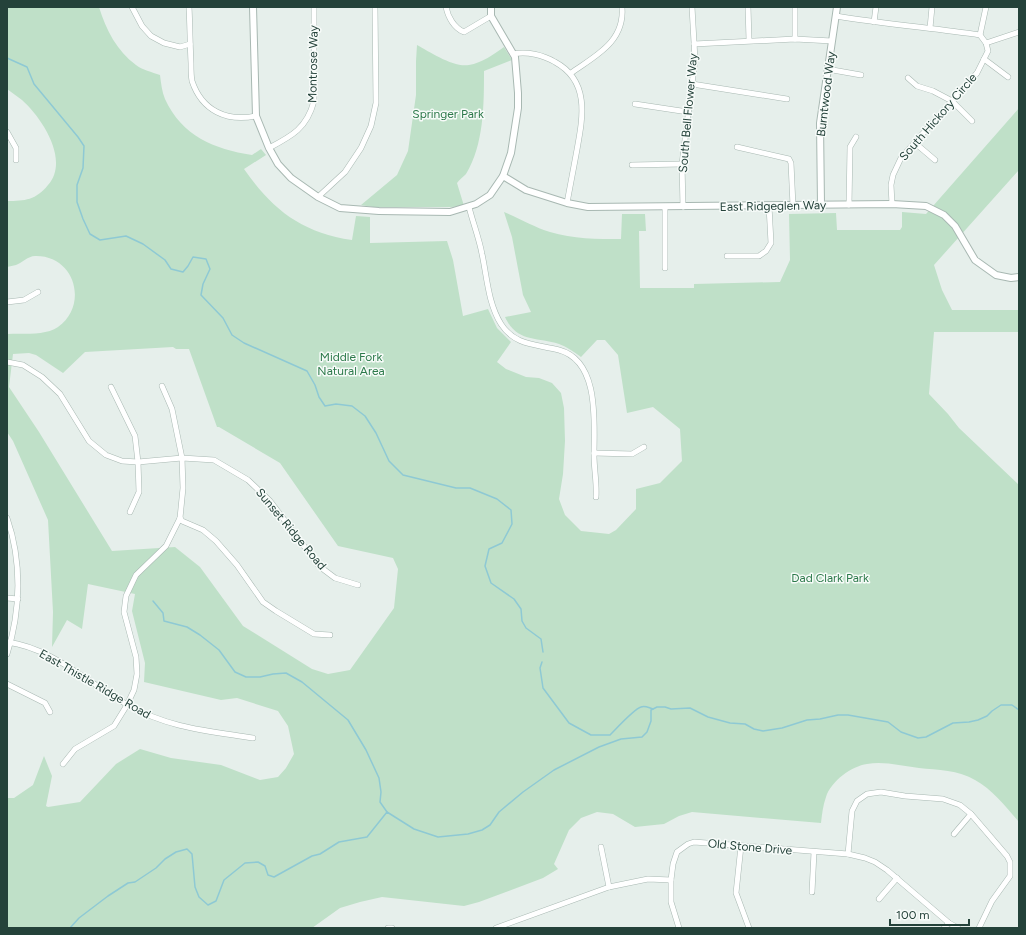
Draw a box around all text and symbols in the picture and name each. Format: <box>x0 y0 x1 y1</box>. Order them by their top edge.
street label: Montrose Way <box>305 24 321 103</box>
street label: Burntwood Way <box>814 50 838 137</box>
street label: South Bell Flower Way <box>676 52 700 173</box>
street label: South Hickory Circle <box>896 70 980 163</box>
park label: Springer Park <box>412 107 484 121</box>
street label: East Ridgeglen Way <box>720 198 827 214</box>
park label: Middle Fork Natural Area <box>317 350 385 378</box>
street label: Sunset Ridge Road <box>253 485 329 573</box>
park label: Dad Clark Park <box>791 571 869 585</box>
street label: East Thistle Ridge Road <box>37 646 153 722</box>
street label: Old Stone Drive <box>707 836 793 858</box>
scale bar <box>890 901 969 927</box>
text: 100 m <box>896 908 930 922</box>

